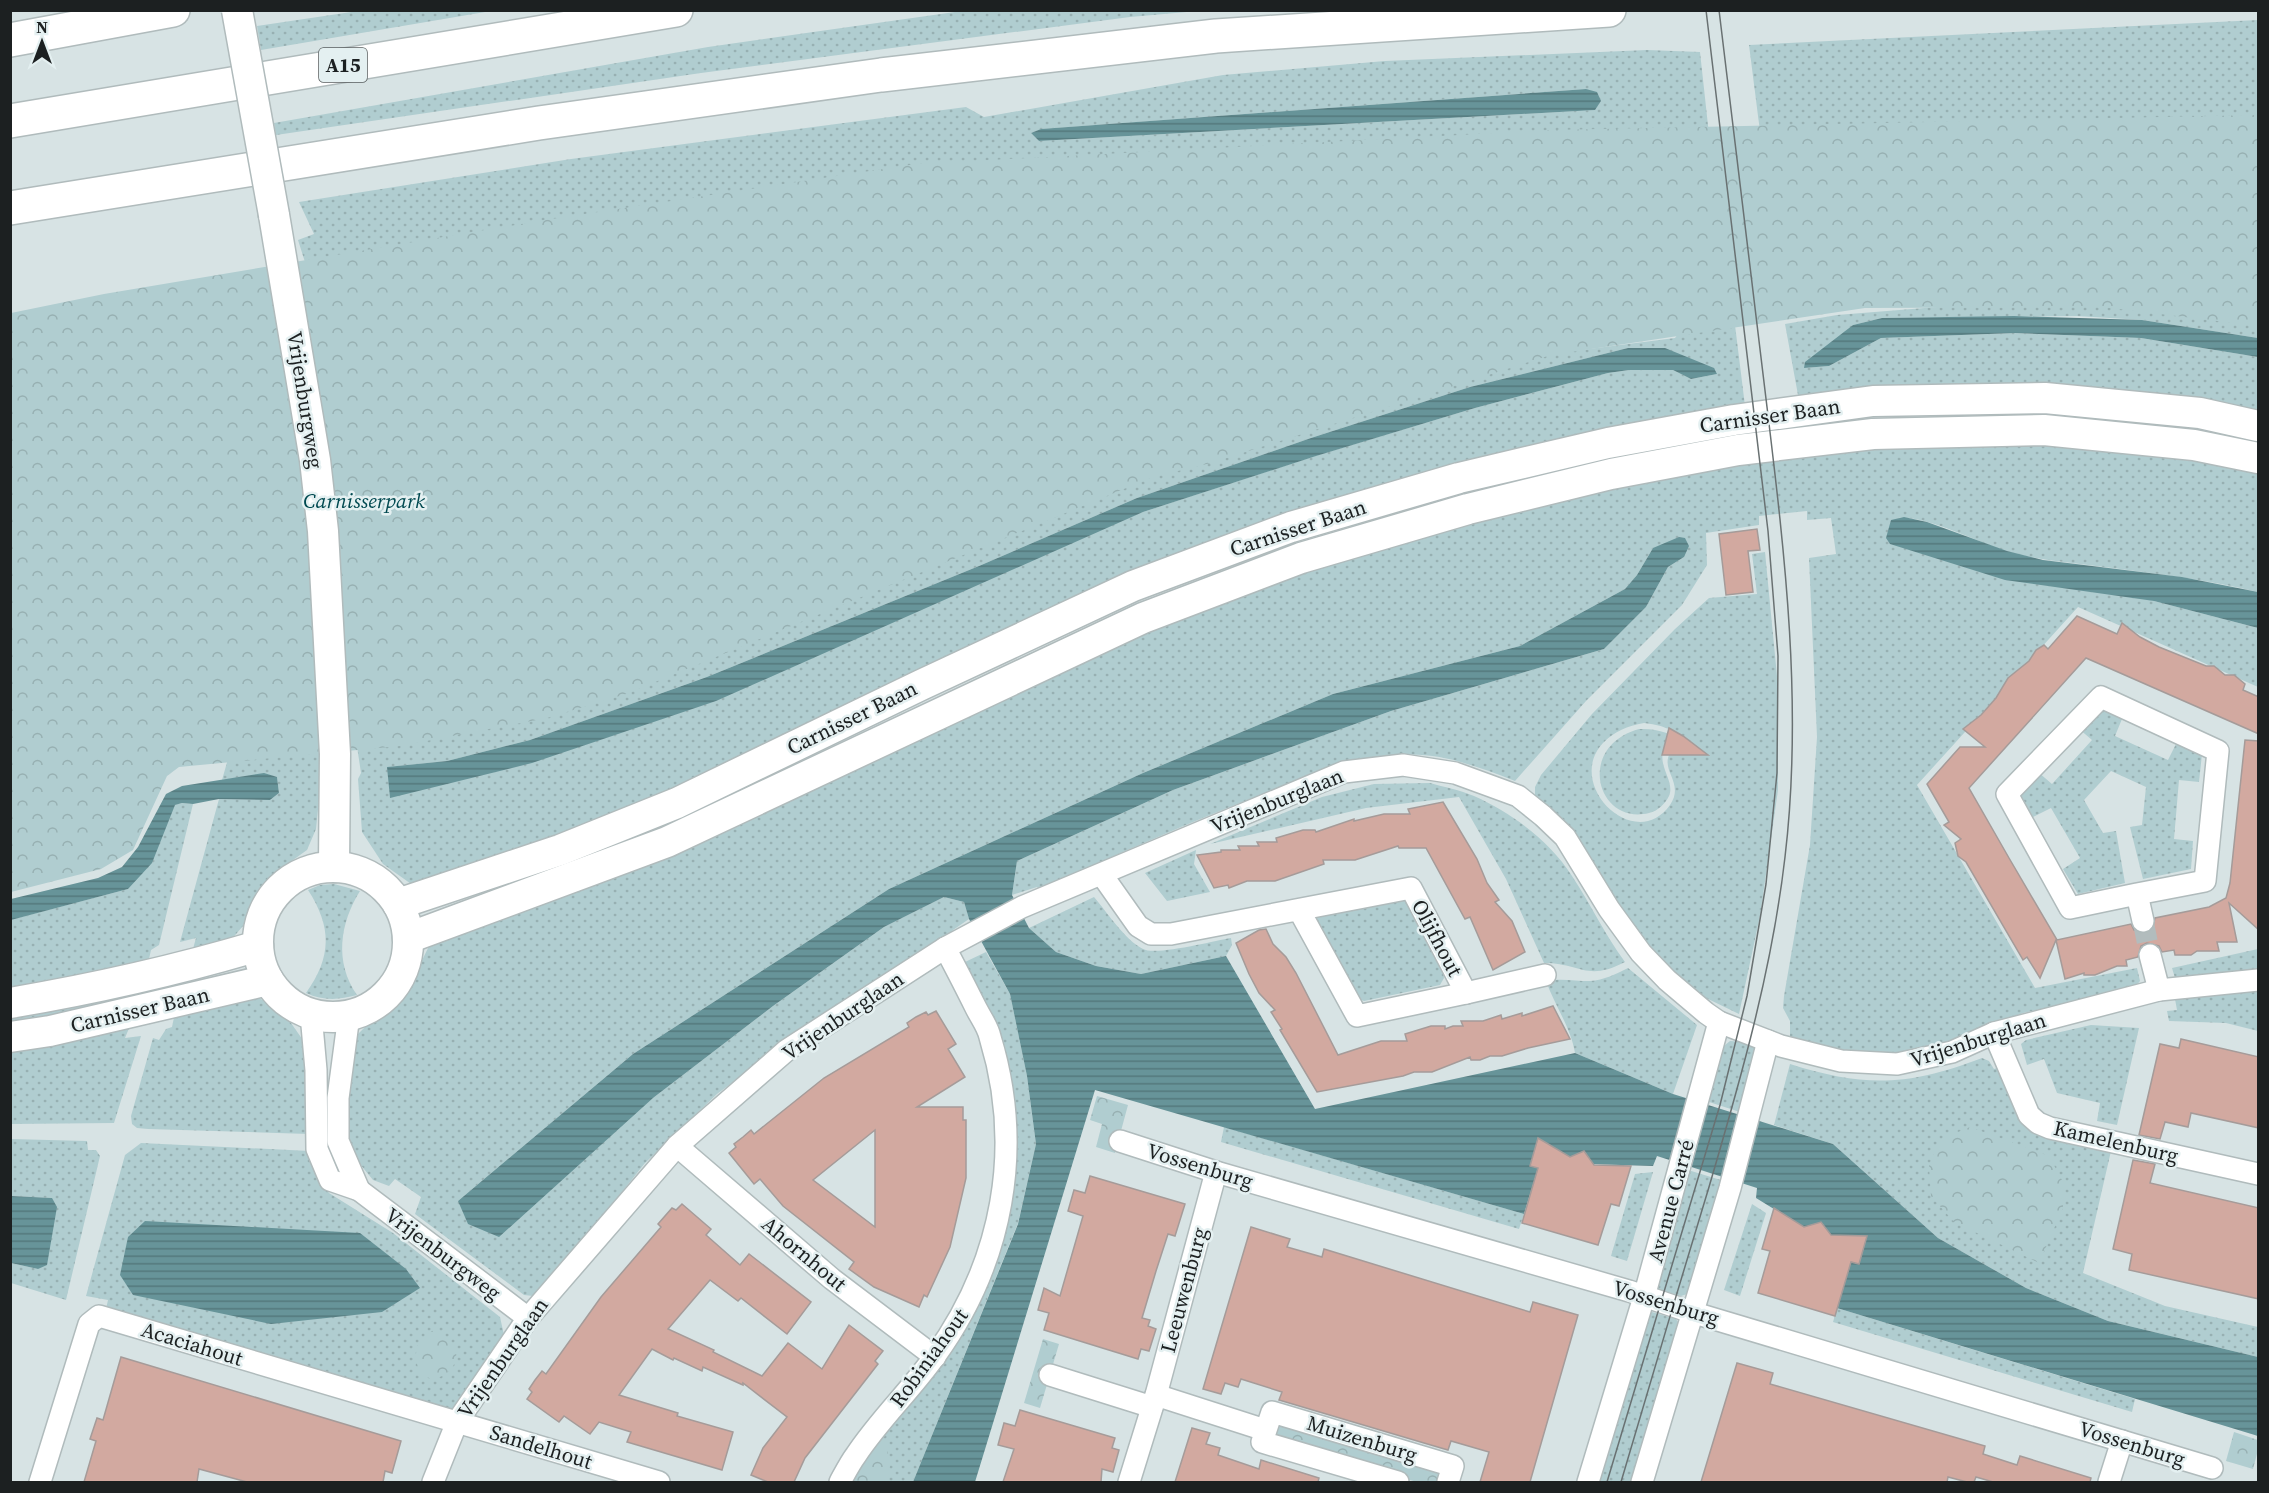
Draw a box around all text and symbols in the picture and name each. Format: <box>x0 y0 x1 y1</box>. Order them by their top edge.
north arrow <box>12 12 72 72</box>
text: N <box>36 16 48 38</box>
road number: A15 <box>319 48 367 82</box>
street label: Vrijenburgweg <box>280 329 331 471</box>
street label: Carnisser Baan <box>1698 391 1842 440</box>
park label: Carnisserpark <box>303 486 425 515</box>
street label: Carnisser Baan <box>1226 492 1370 563</box>
street label: Carnisser Baan <box>782 673 922 762</box>
street label: Vrijenburglaan <box>1206 761 1348 840</box>
street label: Olijfhout <box>1405 894 1470 982</box>
street label: Vrijenburglaan <box>776 964 909 1067</box>
street label: Carnisser Baan <box>68 979 212 1040</box>
street label: Vrijenburglaan <box>1906 1005 2050 1074</box>
street label: Kamelenburg <box>2051 1113 2181 1170</box>
street label: Vossenburg <box>1144 1136 1257 1195</box>
street label: Avenue Carré <box>1640 1136 1701 1265</box>
street label: Vrijenburgweg <box>379 1200 507 1307</box>
street label: Ahornhout <box>756 1209 853 1298</box>
street label: Leeuwenburg <box>1153 1224 1214 1356</box>
street label: Vossenburg <box>1610 1273 1723 1332</box>
street label: Vrijenburglaan <box>450 1291 555 1424</box>
street label: Robiniahout <box>883 1302 974 1413</box>
street label: Acaciahout <box>138 1314 247 1373</box>
street label: Muizenburg <box>1304 1408 1421 1469</box>
street label: Vossenburg <box>2076 1414 2189 1473</box>
street label: Sandelhout <box>486 1417 596 1476</box>

